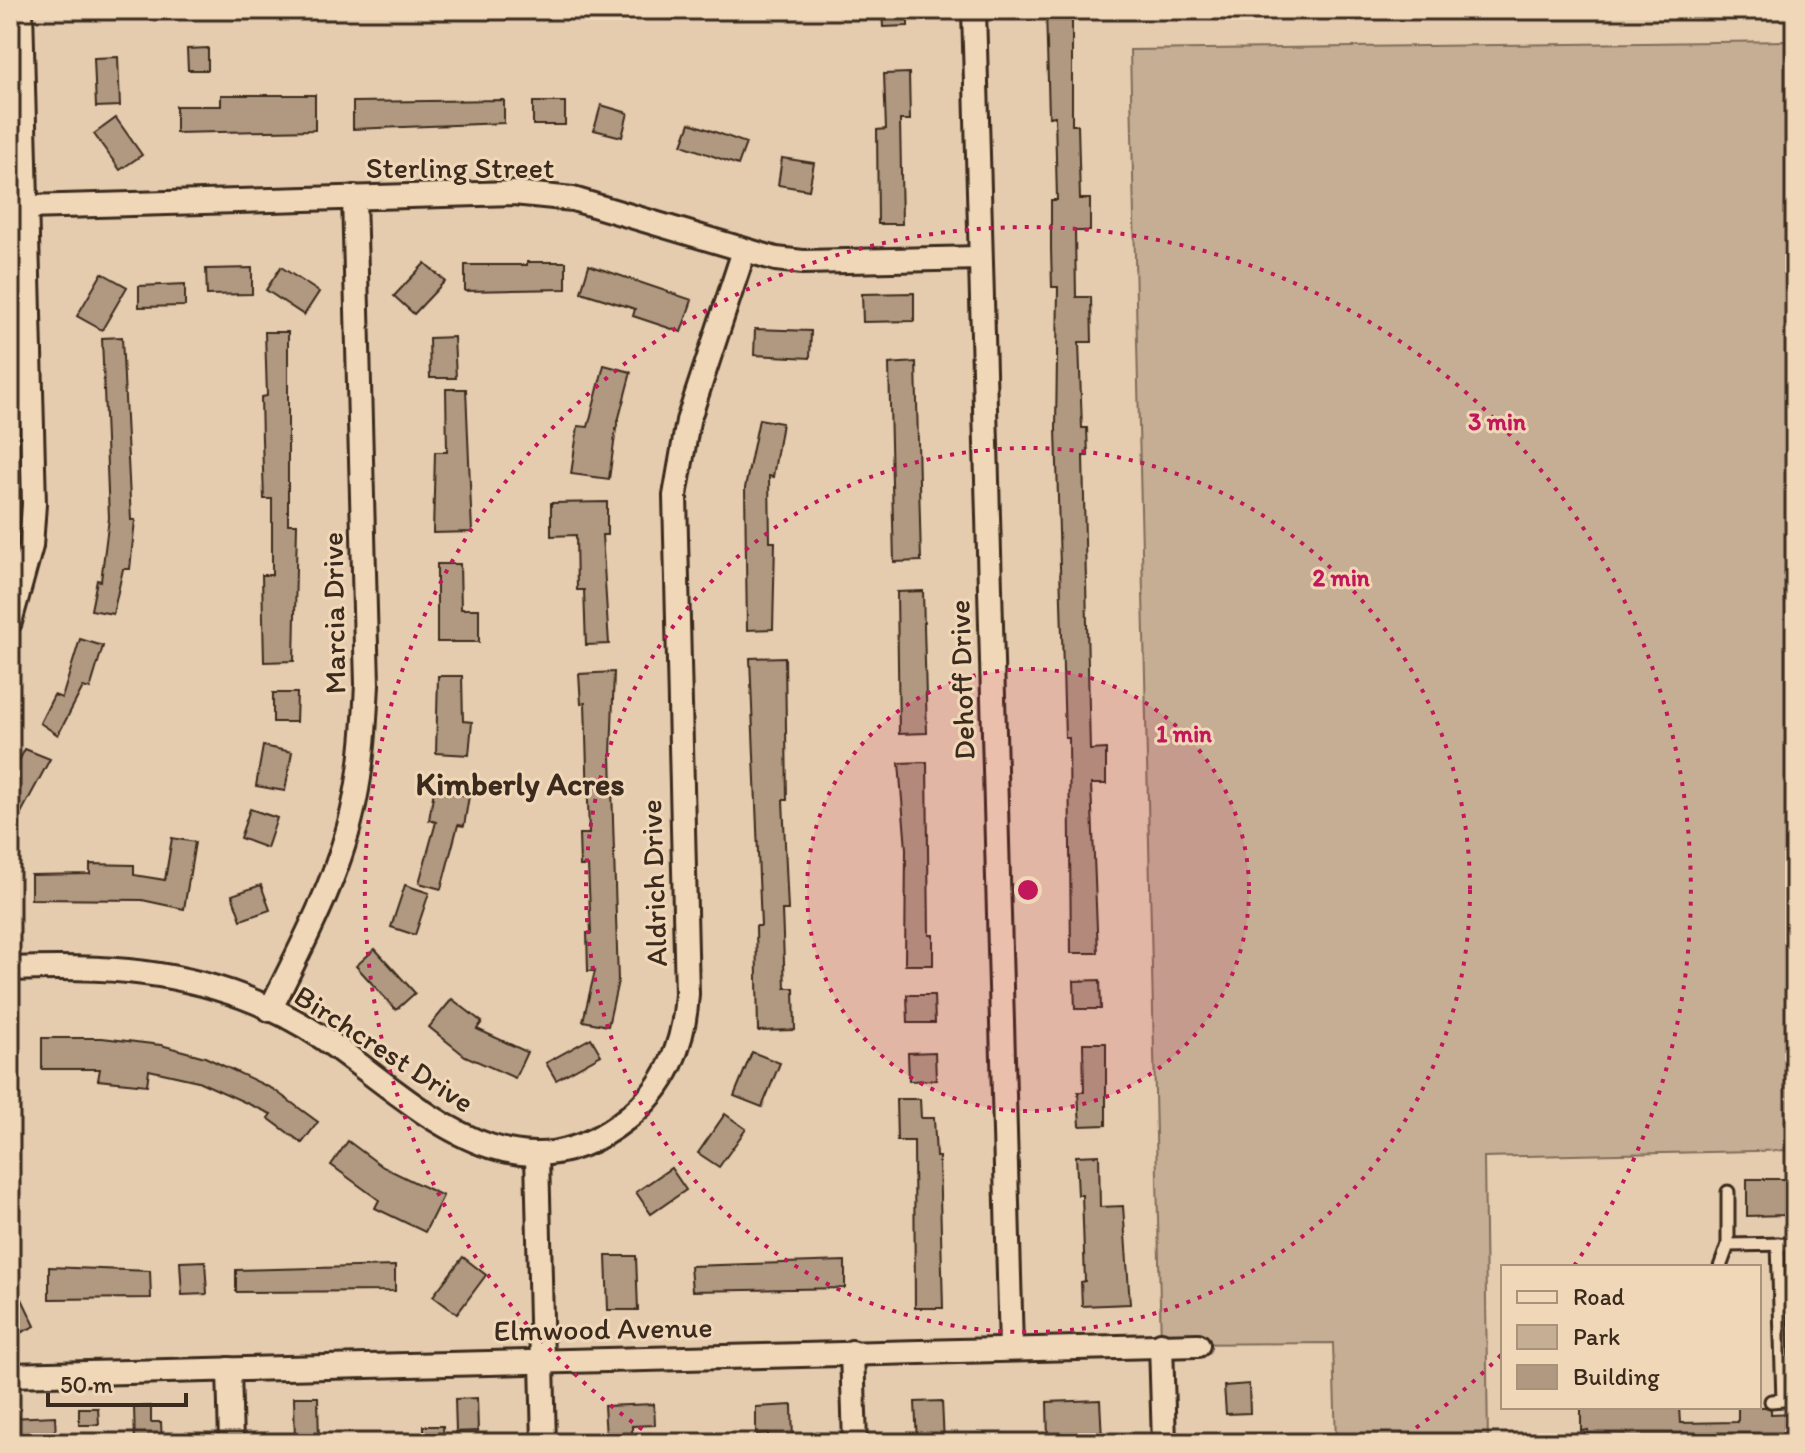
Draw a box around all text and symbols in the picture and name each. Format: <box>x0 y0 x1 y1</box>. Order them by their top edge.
street label: Sterling Street <box>366 149 554 186</box>
text: 3 min <box>1468 407 1526 436</box>
street label: Marcia Drive <box>314 532 353 695</box>
text: 2 min <box>1312 563 1370 592</box>
street label: Dehoff Drive <box>940 599 983 761</box>
text: 1 min <box>1156 719 1212 748</box>
district label: Kimberly Acres <box>415 765 625 803</box>
street label: Aldrich Drive <box>632 799 675 967</box>
centre of rings <box>1014 876 1042 904</box>
street label: Birchcrest Drive <box>288 977 481 1120</box>
legend <box>1501 1265 1761 1409</box>
text: Road <box>1573 1282 1625 1311</box>
street label: Elmwood Avenue <box>493 1308 713 1349</box>
text: Park <box>1573 1322 1620 1351</box>
scale bar <box>48 1357 186 1407</box>
text: Building <box>1573 1362 1660 1391</box>
text: 50 m <box>60 1370 113 1399</box>

